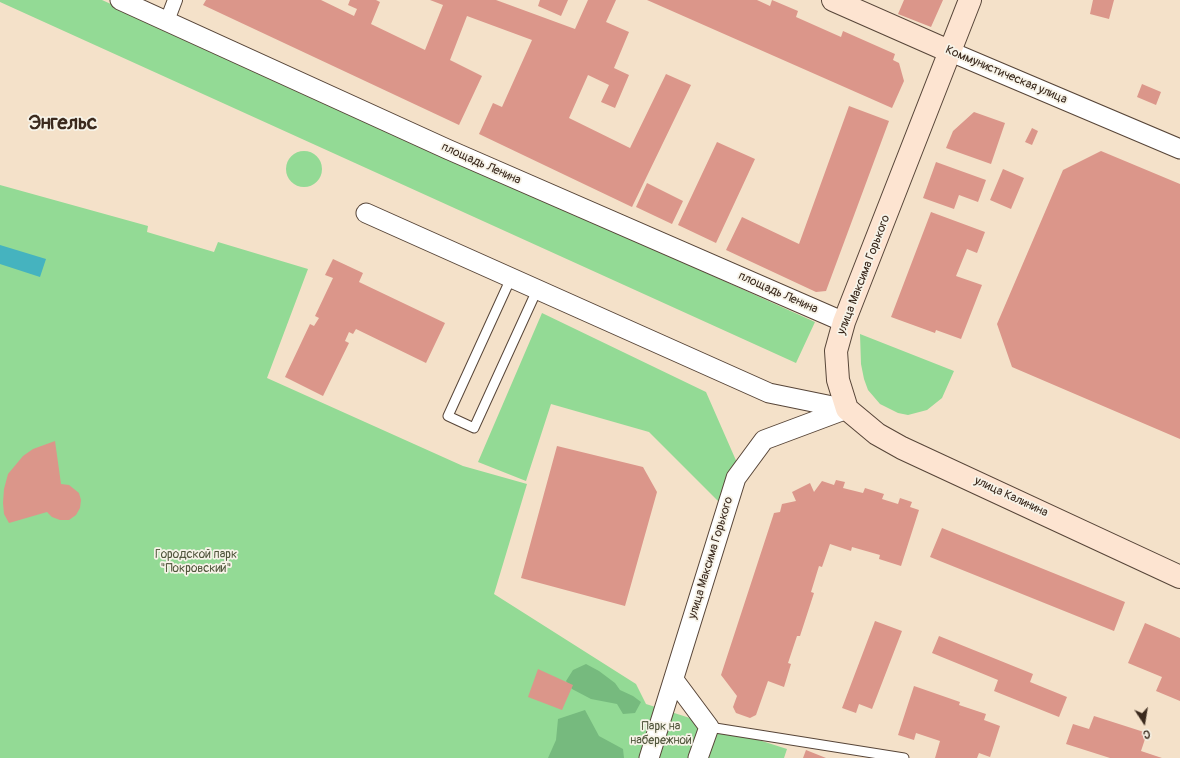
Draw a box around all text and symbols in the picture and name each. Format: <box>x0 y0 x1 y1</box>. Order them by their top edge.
street label: Коммунистическая улица <box>943 43 1069 107</box>
district label: Энгельс <box>29 112 97 136</box>
street label: площадь Ленина <box>439 140 523 188</box>
street label: улица Максима Горького <box>835 213 893 337</box>
street label: площадь Ленина <box>736 269 820 317</box>
street label: улица Калинина <box>972 474 1050 520</box>
street label: улица Максима Горького <box>686 495 736 621</box>
park label: Городской парк "Покровский" <box>155 548 237 576</box>
north arrow <box>1124 702 1164 742</box>
park label: Парк на набережной <box>630 720 692 748</box>
text: С <box>1142 727 1151 741</box>

